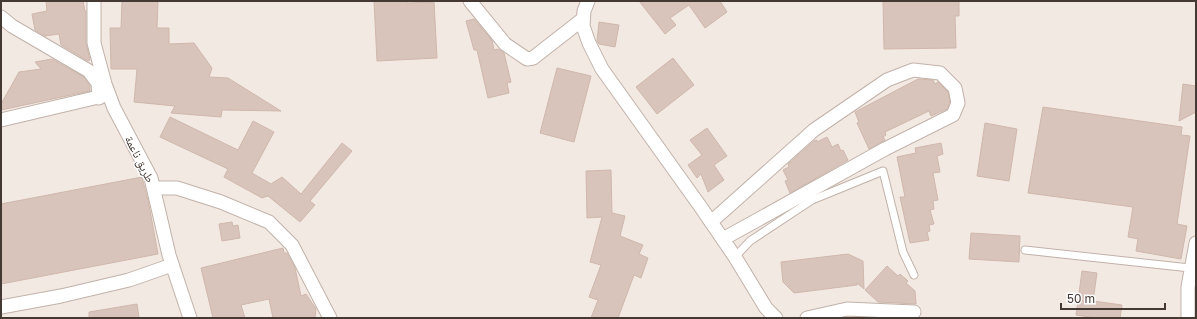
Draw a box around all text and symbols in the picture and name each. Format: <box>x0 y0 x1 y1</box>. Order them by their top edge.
street label: طريق ناعمة <box>122 133 158 185</box>
scale bar <box>1061 285 1165 311</box>
text: 50 m <box>1067 291 1095 306</box>

